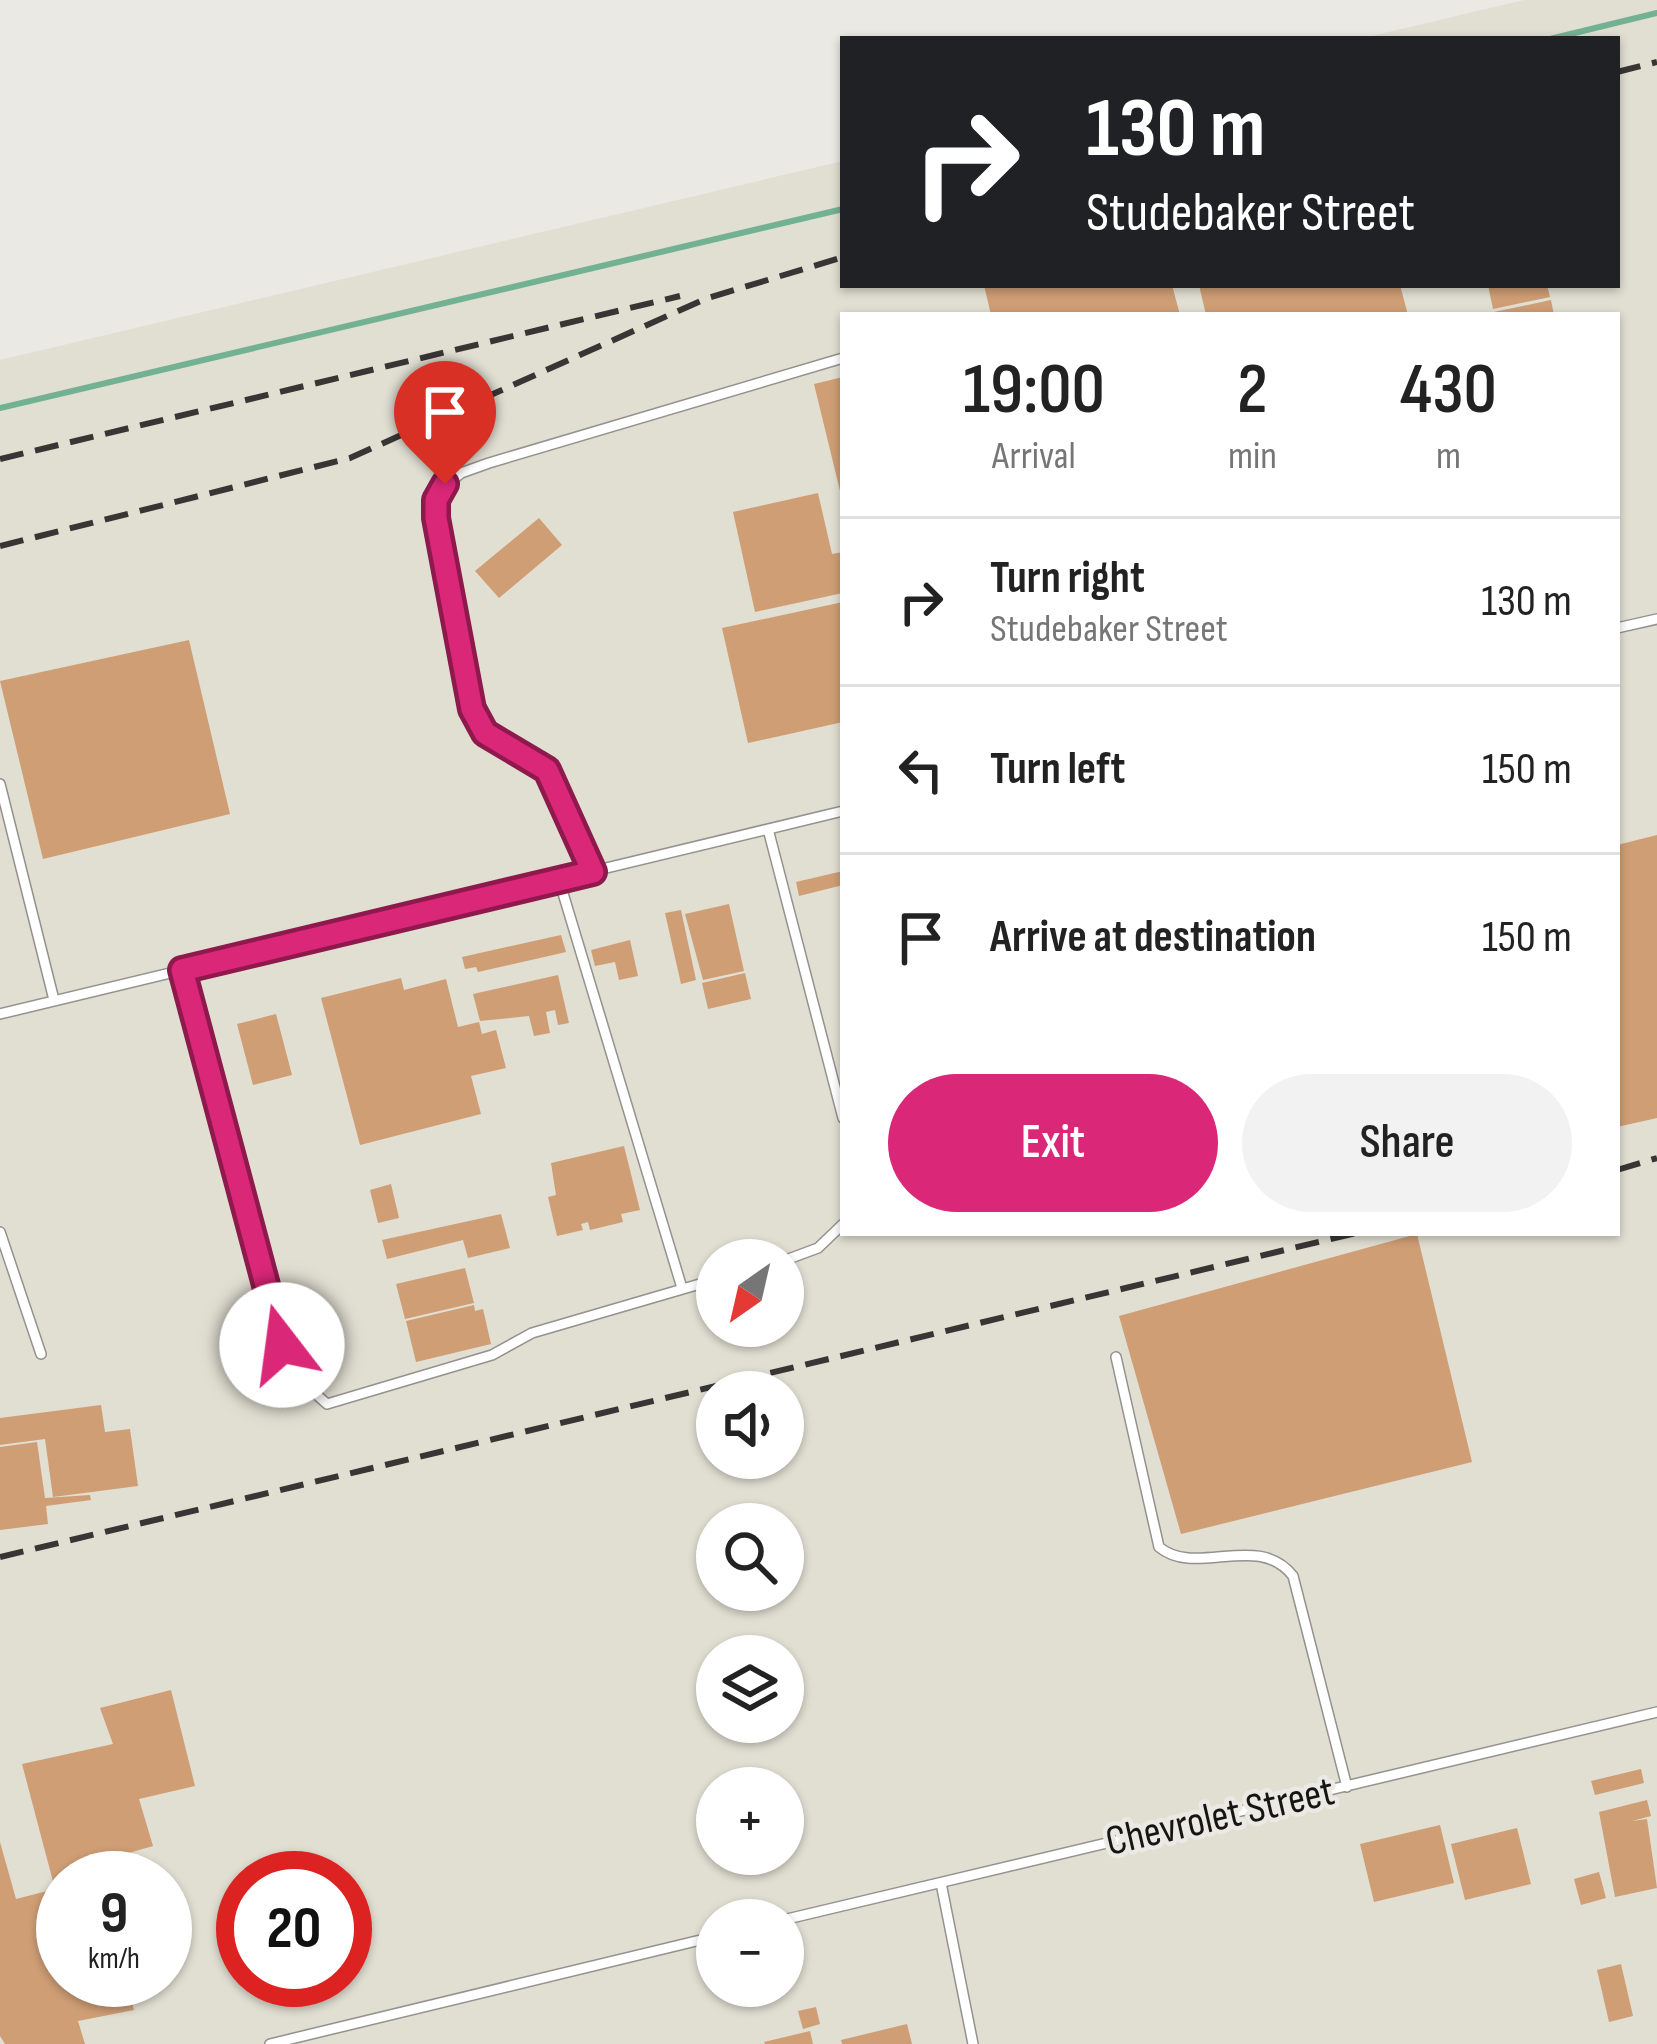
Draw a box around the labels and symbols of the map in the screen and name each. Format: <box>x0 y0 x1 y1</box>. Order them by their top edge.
pin <box>394 361 496 484</box>
north arrow <box>696 1239 804 1347</box>
position arrow <box>219 1282 345 1408</box>
street label: Chevrolet Street <box>1101 1766 1339 1868</box>
speed limit sign: 20 <box>216 1851 372 2007</box>

